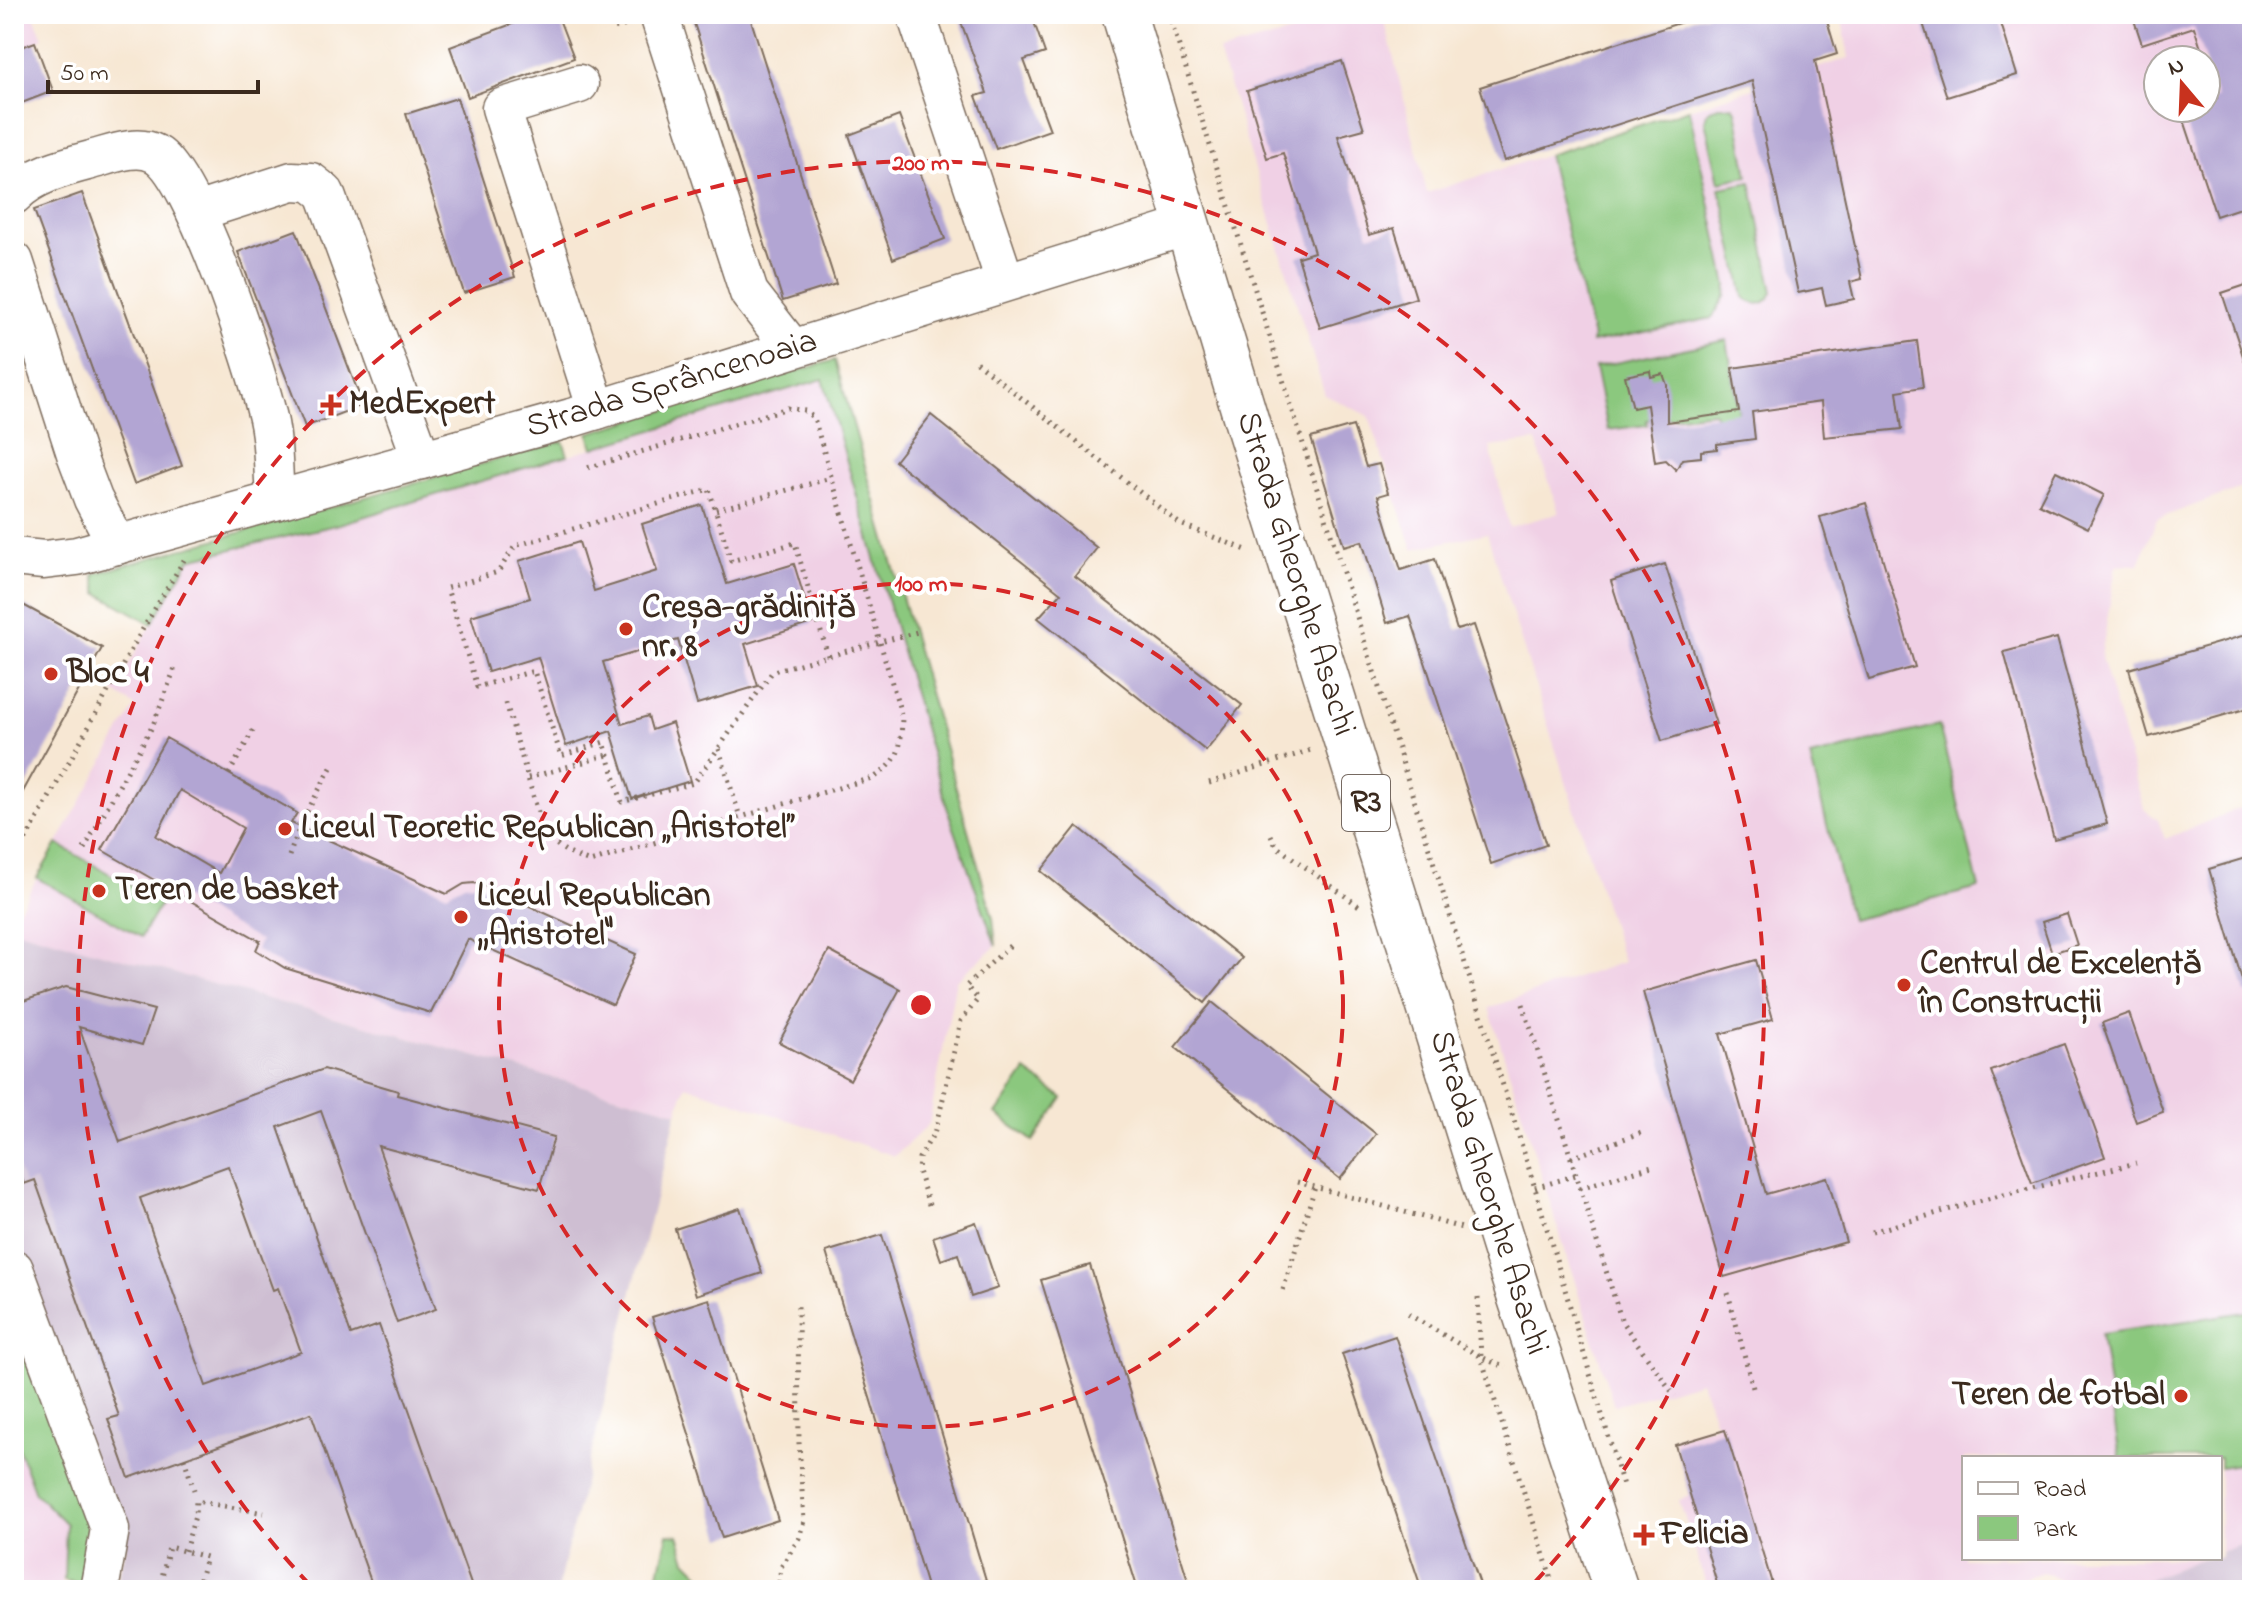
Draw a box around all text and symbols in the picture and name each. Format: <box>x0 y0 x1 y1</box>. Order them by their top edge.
scale bar <box>48 44 258 94</box>
north arrow <box>2142 44 2222 124</box>
text: N <box>2164 50 2189 85</box>
text: 50 m <box>60 57 109 92</box>
text: 200 m <box>891 147 950 182</box>
street label: Strada Sprâncenoaia <box>520 317 824 453</box>
place label: MedExpert <box>349 380 496 430</box>
marker: MedExpert <box>320 394 342 416</box>
street label: Strada Gheorghe Asachi <box>1222 406 1368 742</box>
text: 100 m <box>895 568 948 603</box>
place label: Creșa-grădiniță nr. 8 <box>642 584 855 673</box>
marker: Creșa-grădiniță nr. 8 <box>617 620 635 638</box>
place label: Bloc 4 <box>65 649 149 699</box>
marker: Bloc 4 <box>42 665 60 683</box>
road number: R3 <box>1342 775 1390 831</box>
place label: Liceul Teoretic Republican „Aristotel” <box>301 804 796 854</box>
marker: Liceul Teoretic Republican „Aristotel” <box>276 820 294 838</box>
place label: Teren de basket <box>115 866 339 916</box>
place label: Liceul Republican ,,Aristotel" <box>477 872 710 961</box>
marker: Teren de basket <box>90 882 108 900</box>
marker: Liceul Republican ,,Aristotel" <box>452 908 470 926</box>
place label: Centrul de Excelență în Construcții <box>1917 940 2201 1029</box>
marker: Centrul de Excelență în Construcții <box>1895 976 1913 994</box>
centre of rings <box>907 991 935 1019</box>
street label: Strada Gheorghe Asachi <box>1415 1025 1561 1361</box>
place label: Teren de fotbal <box>1952 1371 2165 1421</box>
marker: Teren de fotbal <box>2172 1387 2190 1405</box>
legend <box>1962 1456 2222 1560</box>
text: Road <box>2034 1473 2087 1508</box>
place label: Felicia <box>1658 1510 1749 1560</box>
text: Park <box>2034 1513 2078 1548</box>
marker: Felicia <box>1635 1526 1653 1544</box>

